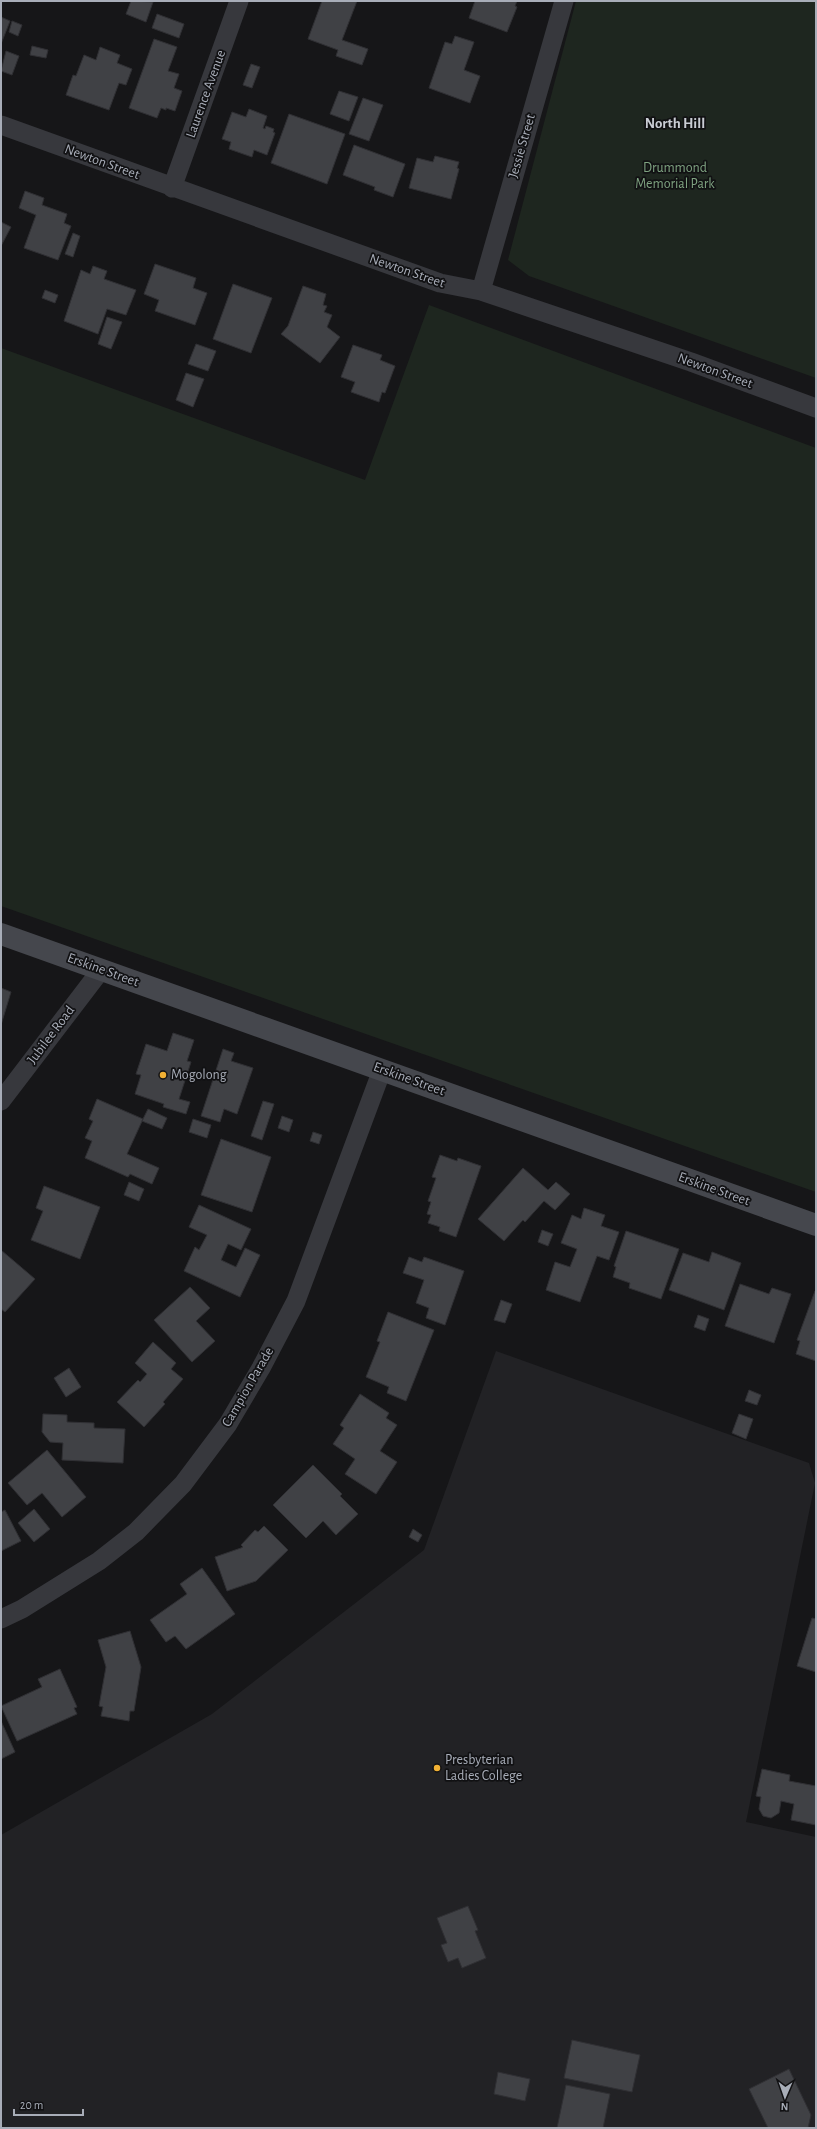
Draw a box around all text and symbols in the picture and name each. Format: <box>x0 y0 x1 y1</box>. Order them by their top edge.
street label: Laurence Avenue <box>184 48 228 140</box>
street label: Jessie Street <box>506 112 538 180</box>
district label: North Hill <box>645 116 705 131</box>
street label: Newton Street <box>63 142 142 182</box>
park label: Drummond Memorial Park <box>635 161 715 191</box>
street label: Newton Street <box>368 252 447 291</box>
street label: Newton Street <box>676 351 755 391</box>
street label: Erskine Street <box>65 951 141 990</box>
street label: Jubilee Road <box>25 1003 77 1067</box>
street label: Erskine Street <box>371 1060 447 1099</box>
place label: Mogolong <box>171 1068 227 1082</box>
marker: Mogolong <box>158 1070 168 1080</box>
street label: Erskine Street <box>676 1170 752 1209</box>
street label: Campion Parade <box>220 1345 276 1429</box>
place label: Presbyterian Ladies College <box>445 1753 522 1783</box>
marker: Presbyterian Ladies College <box>432 1763 442 1773</box>
north arrow <box>765 2077 805 2117</box>
scale bar <box>14 2091 83 2117</box>
text: 20 m <box>20 2099 43 2111</box>
text: N <box>781 2101 789 2112</box>

